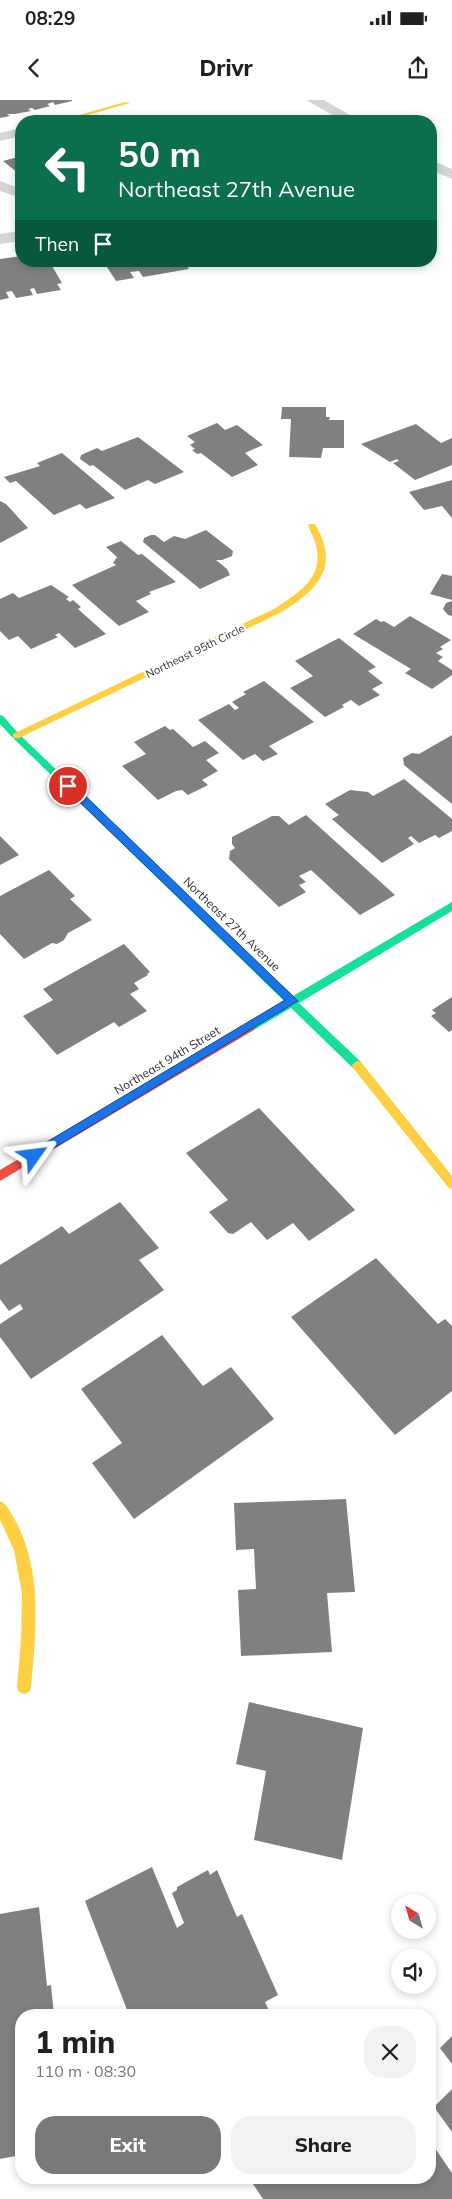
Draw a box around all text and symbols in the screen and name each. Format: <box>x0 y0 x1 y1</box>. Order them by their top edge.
text: 08:29 <box>25 6 75 30</box>
icon: back <box>20 54 48 82</box>
text: Drivr <box>199 54 253 82</box>
icon: share <box>404 54 432 82</box>
text: 50 m <box>118 132 201 176</box>
icon: left <box>35 135 100 200</box>
text: Northeast 27th Avenue <box>118 175 355 203</box>
icon: arrive <box>89 230 117 258</box>
text: Then <box>35 232 79 256</box>
street label: Northeast 95th Circle <box>143 621 247 681</box>
pin <box>47 765 89 807</box>
icon: arrive <box>54 772 82 800</box>
street label: Northeast 27th Avenue <box>180 874 284 974</box>
street label: Northeast 94th Street <box>111 1023 223 1097</box>
position arrow <box>7 1129 59 1181</box>
north arrow <box>391 1894 436 1939</box>
map controls <box>391 1894 436 1994</box>
button: sound <box>391 1949 436 1994</box>
text: 1 min <box>35 2023 115 2061</box>
button: close <box>364 2026 416 2078</box>
text: 110 m · 08:30 <box>35 2061 136 2081</box>
button: Exit <box>35 2116 221 2174</box>
button: Share <box>231 2116 416 2174</box>

